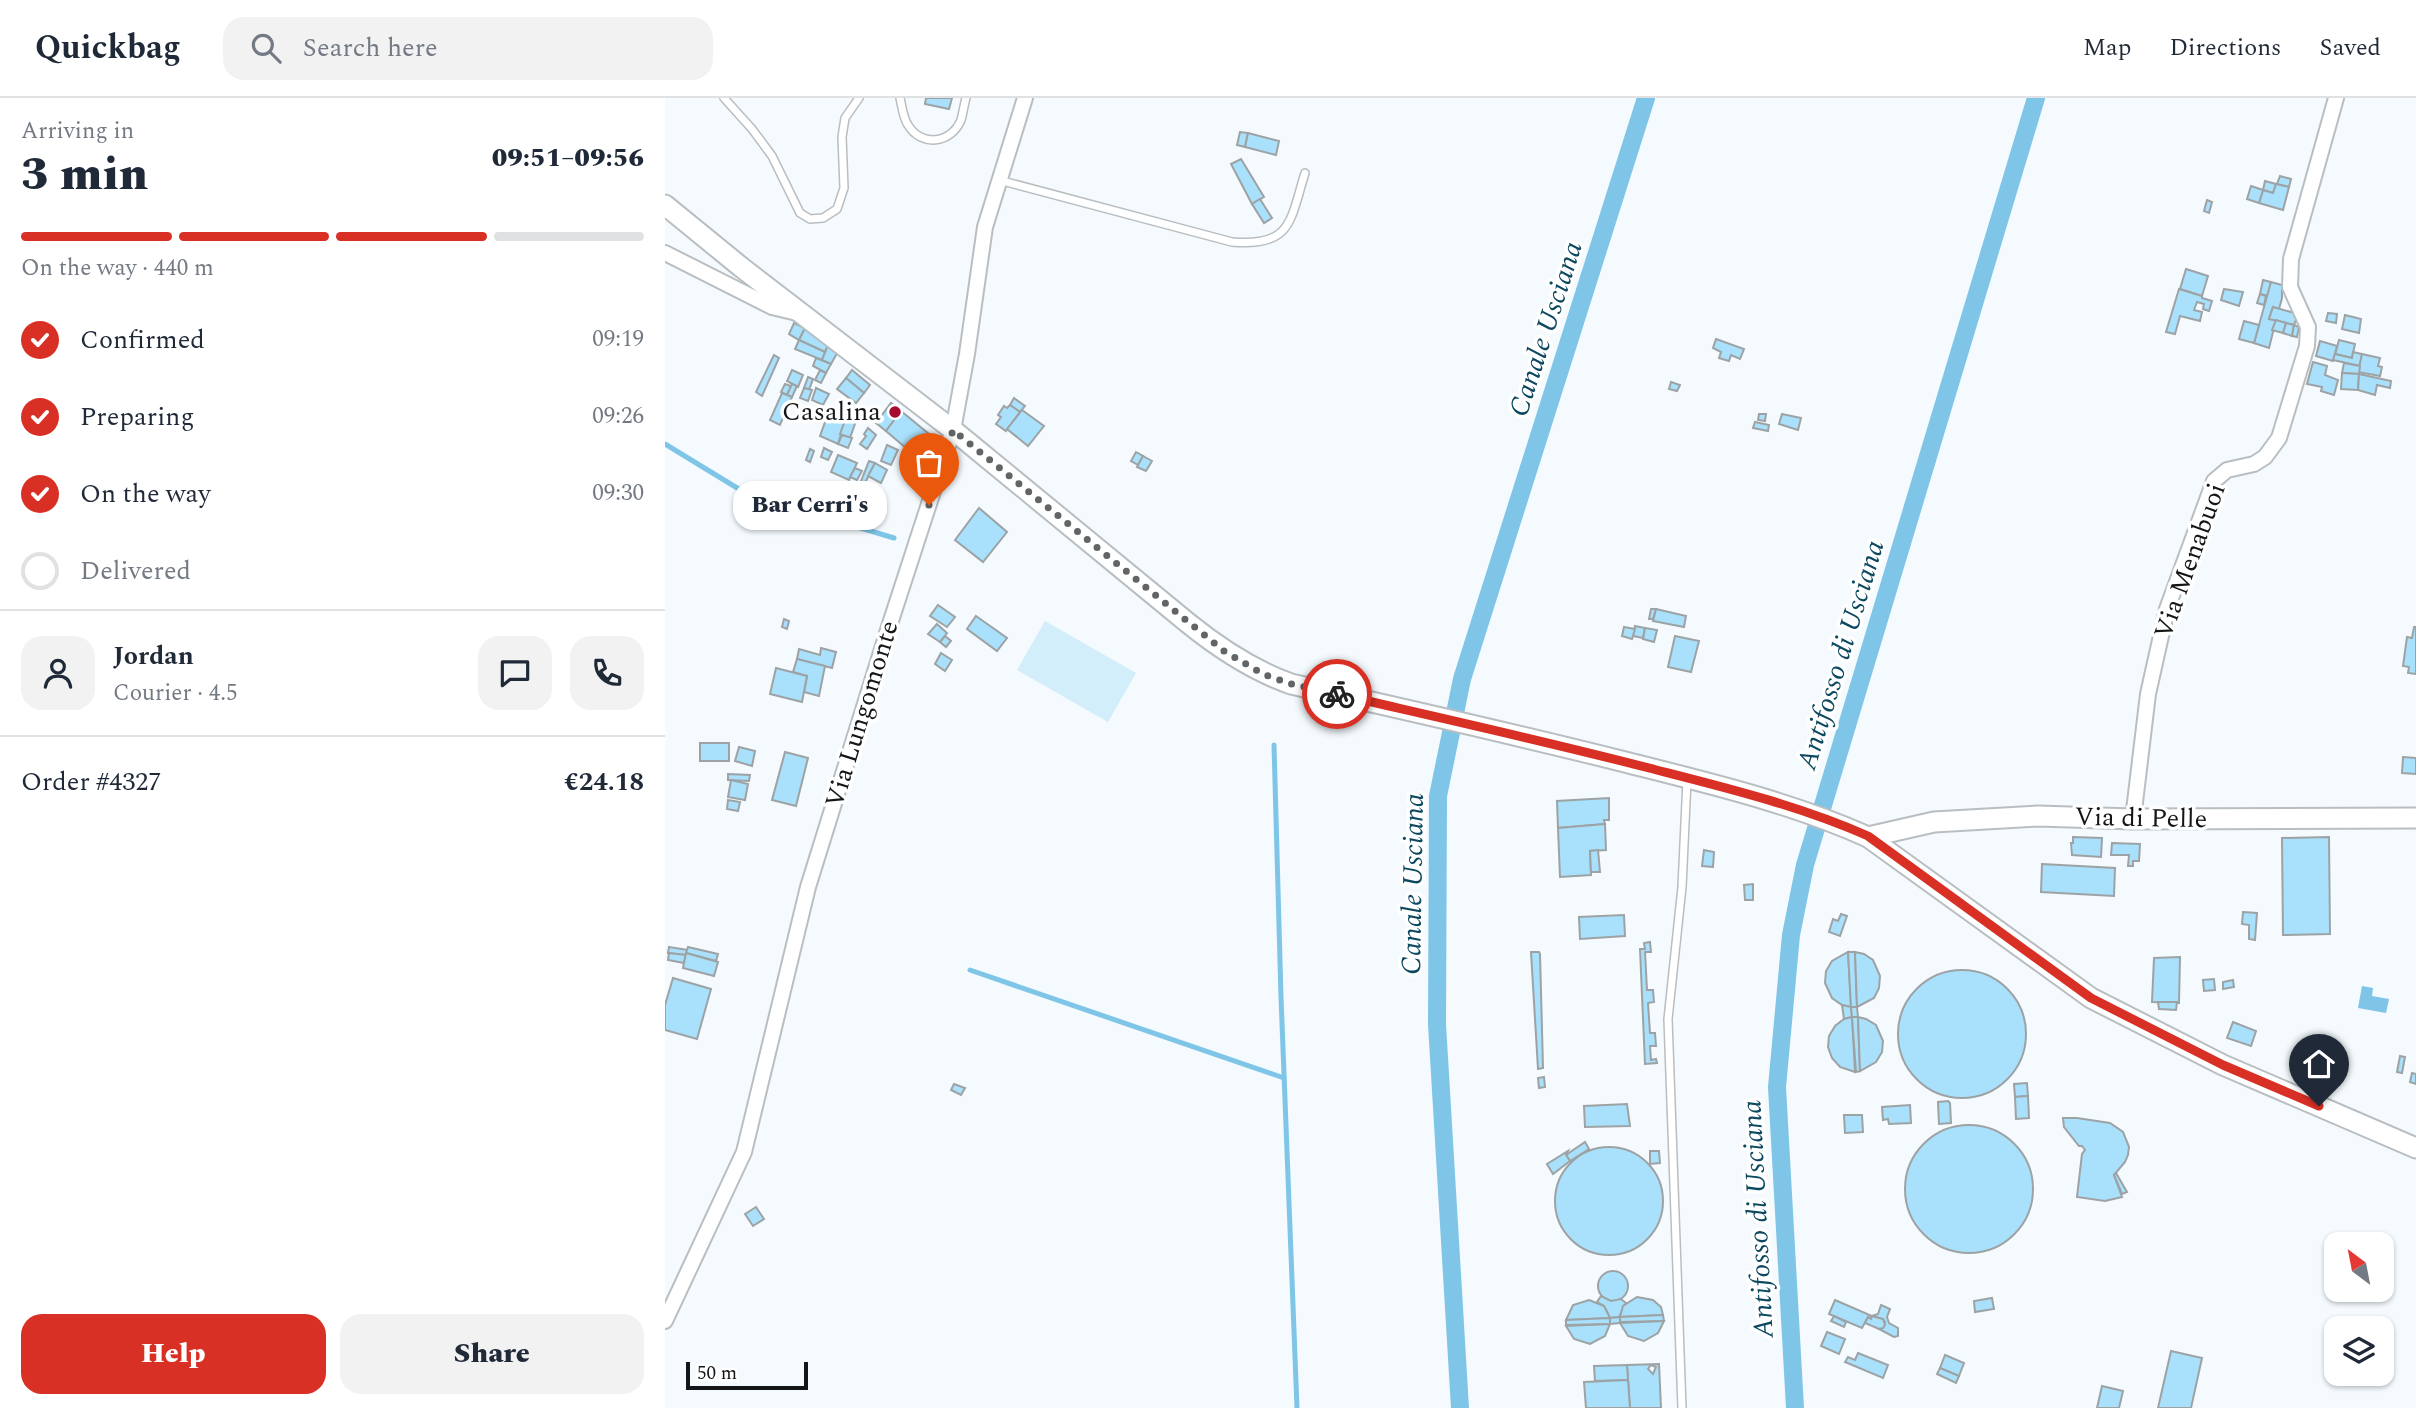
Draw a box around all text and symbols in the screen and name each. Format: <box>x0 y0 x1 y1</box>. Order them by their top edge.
search box <box>223 17 713 80</box>
text: Quickbag <box>35 23 181 73</box>
text: Search here <box>303 28 438 68</box>
icon: search <box>247 29 285 67</box>
text: Map <box>2083 30 2131 66</box>
text: Directions <box>2169 30 2281 66</box>
text: Saved <box>2319 30 2381 66</box>
text: Arriving in <box>21 114 134 149</box>
text: 09:51–09:56 <box>492 138 644 178</box>
text: 3 min <box>21 140 148 210</box>
water label: Canale Usciana <box>1497 236 1595 422</box>
text: On the way · 440 m <box>21 251 214 286</box>
text: Confirmed <box>80 320 205 360</box>
icon: check <box>21 321 59 359</box>
text: 09:19 <box>592 322 644 357</box>
place label: Casalina <box>782 392 881 432</box>
text: Preparing <box>80 397 194 437</box>
icon: check <box>21 398 59 436</box>
text: 09:26 <box>592 399 644 434</box>
marker: Casalina <box>887 404 903 420</box>
pin <box>899 433 959 505</box>
icon: bag <box>910 444 948 482</box>
text: On the way <box>80 474 211 514</box>
icon: check <box>21 475 59 513</box>
text: 09:30 <box>592 476 644 511</box>
street label: Via Menabuoi <box>2143 478 2237 644</box>
callout: Bar Cerri's <box>733 480 887 530</box>
text: Bar Cerri's <box>751 488 869 523</box>
water label: Antifosso di Usciana <box>1785 535 1896 776</box>
text: Delivered <box>80 551 191 591</box>
street label: Via Lungomonte <box>815 615 909 813</box>
button: person <box>21 636 95 710</box>
text: Jordan <box>113 636 194 676</box>
button: chat <box>478 636 552 710</box>
button: phone <box>570 636 644 710</box>
courier <box>1302 659 1372 729</box>
icon: bike <box>1318 675 1356 713</box>
text: Courier · 4.5 <box>113 676 238 711</box>
text: Order #4327 <box>21 762 161 802</box>
text: €24.18 <box>564 762 644 802</box>
water label: Canale Usciana <box>1390 793 1436 975</box>
street label: Via di Pelle <box>2075 797 2207 839</box>
pin <box>2289 1034 2349 1106</box>
icon: home <box>2300 1045 2338 1083</box>
water label: Antifosso di Usciana <box>1730 1099 1786 1340</box>
north arrow <box>2324 1232 2394 1302</box>
map controls <box>2324 1232 2394 1386</box>
button: Help <box>21 1314 326 1394</box>
button: Share <box>340 1314 644 1394</box>
button: layers <box>2324 1316 2394 1386</box>
scale bar <box>686 1359 809 1391</box>
text: 50 m <box>697 1359 737 1388</box>

